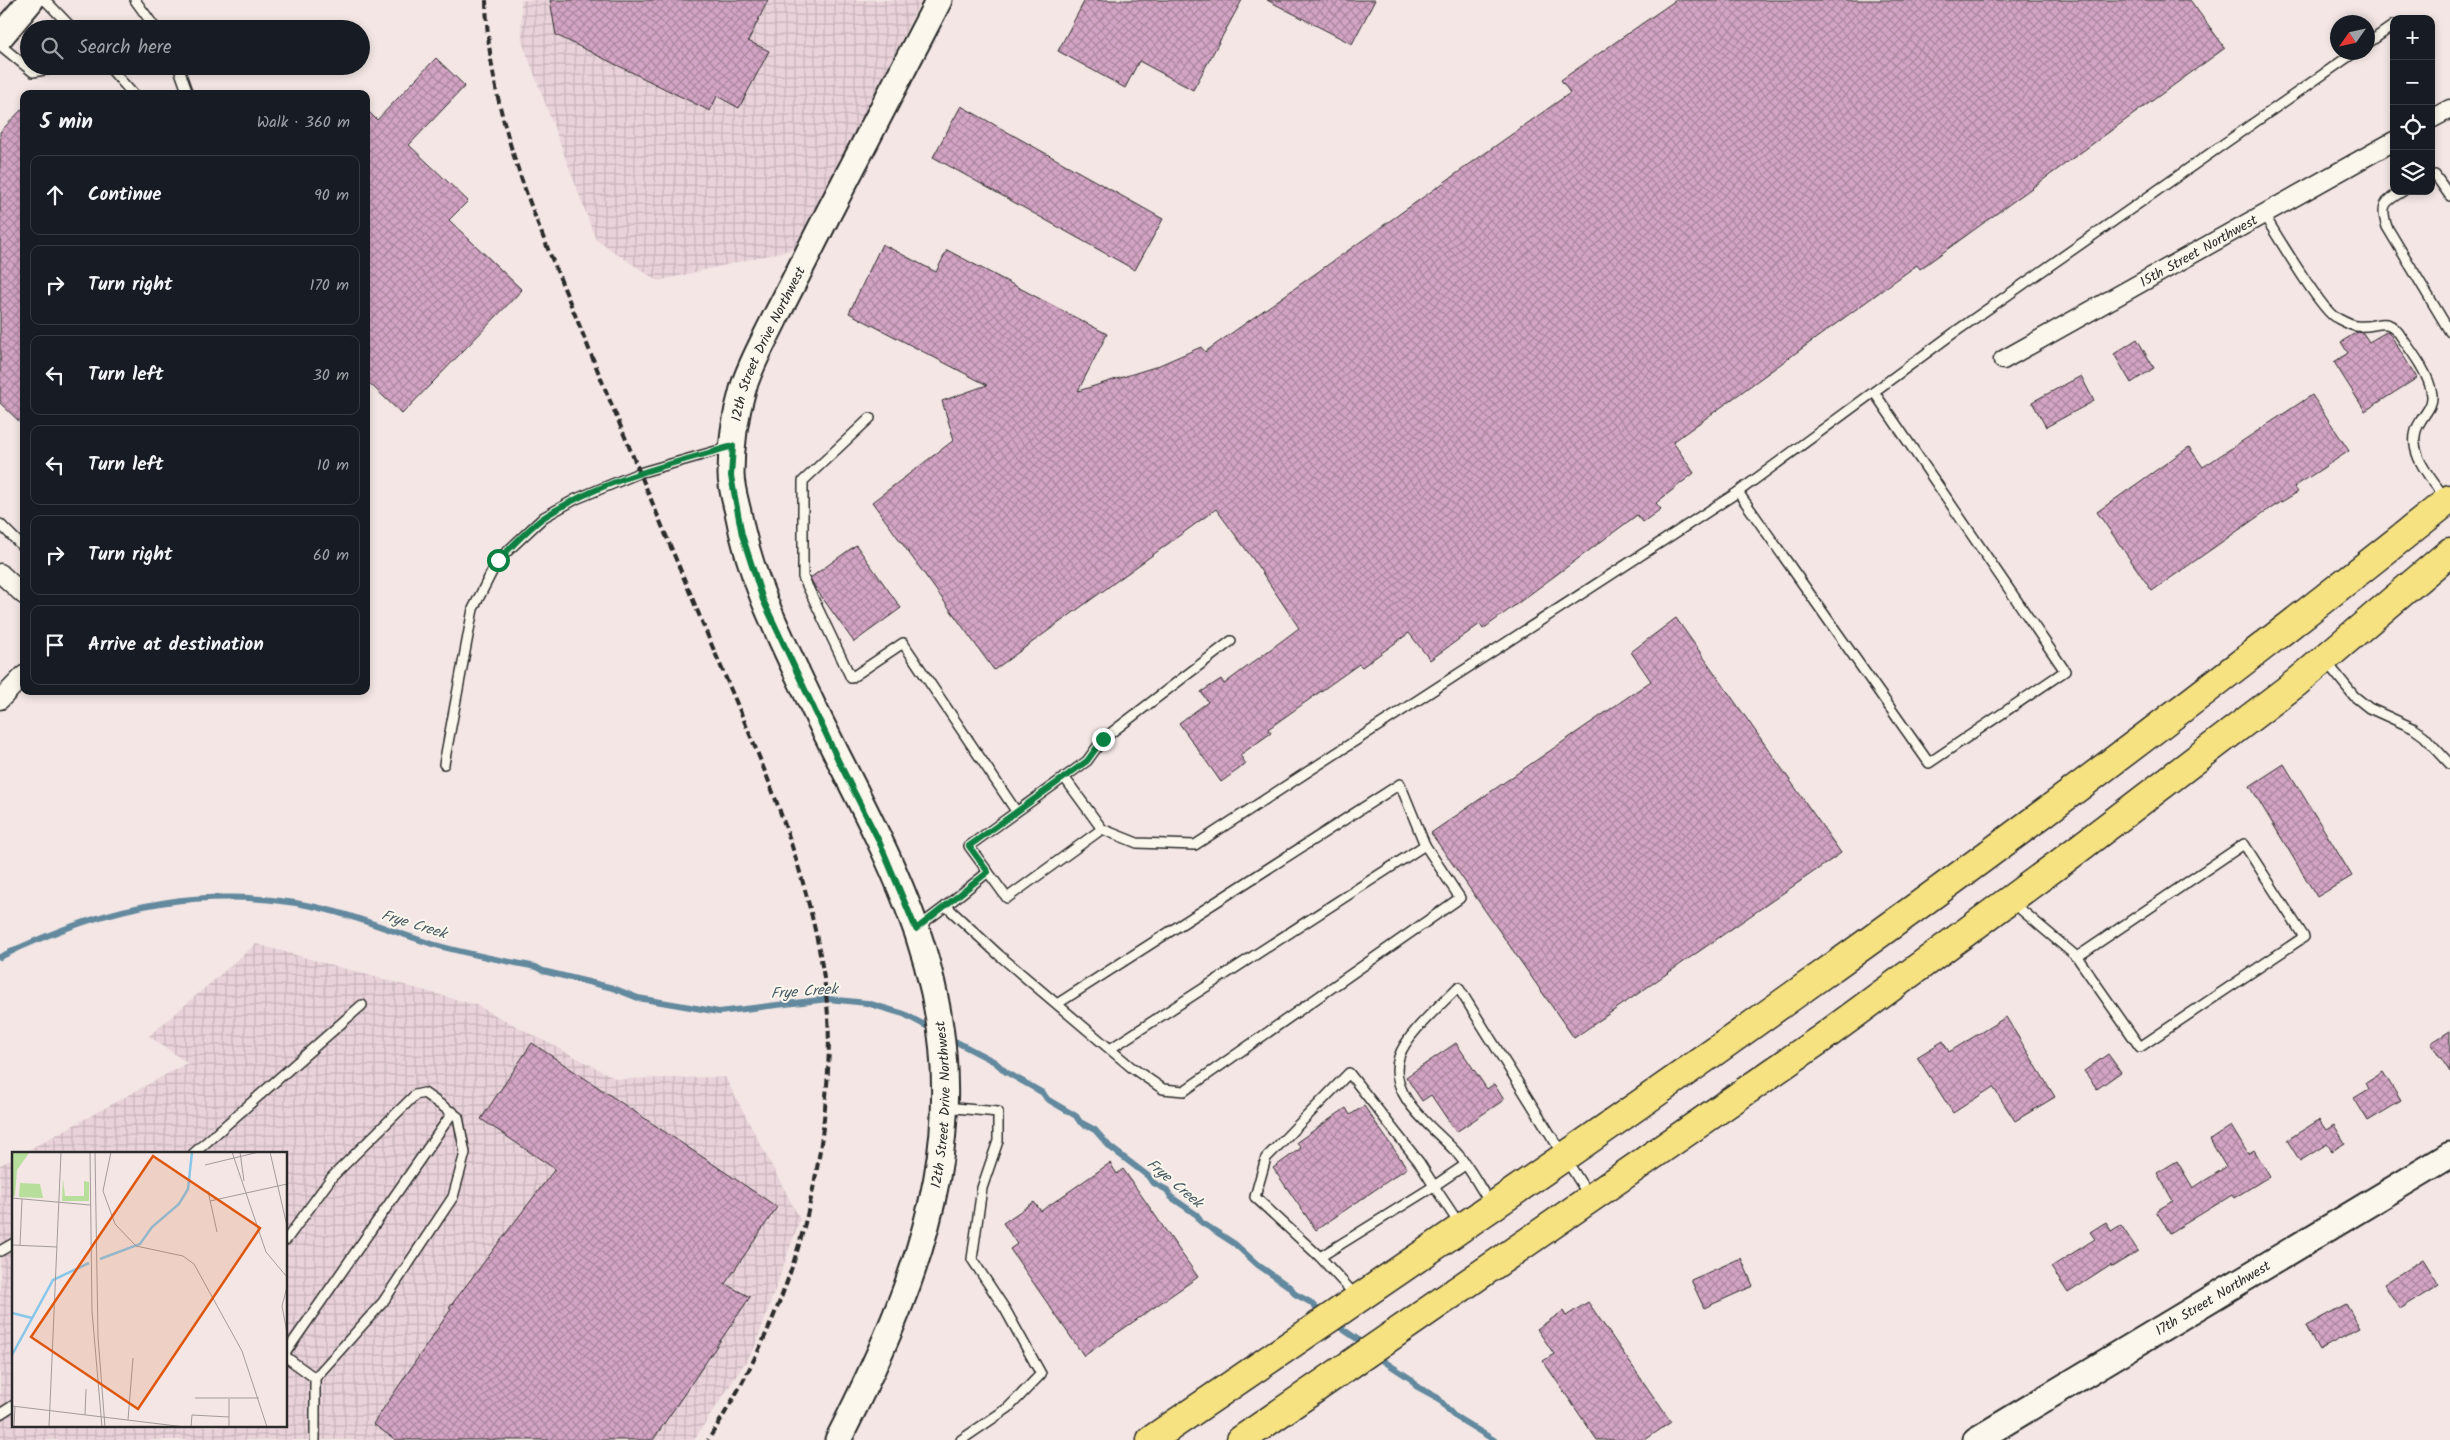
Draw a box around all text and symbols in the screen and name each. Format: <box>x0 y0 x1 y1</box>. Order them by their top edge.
north arrow <box>2330 15 2375 60</box>
map controls <box>2390 15 2435 195</box>
button: + <box>2390 15 2435 60</box>
search box <box>20 20 370 75</box>
text: Search here <box>78 33 172 63</box>
icon: search <box>38 34 66 62</box>
button: − <box>2390 60 2435 105</box>
button: locate <box>2390 105 2435 150</box>
text: 5 min <box>40 106 93 139</box>
text: Walk · 360 m <box>257 110 350 135</box>
button: layers <box>2390 150 2435 195</box>
text: Continue <box>88 180 161 210</box>
icon: ahead <box>41 181 69 209</box>
text: 90 m <box>314 183 349 208</box>
street label: 15th Street Northwest <box>2136 209 2262 293</box>
street label: 12th Street Drive Northwest <box>726 262 812 423</box>
text: Turn right <box>88 270 173 300</box>
icon: right <box>41 271 69 299</box>
text: 170 m <box>309 273 349 298</box>
text: Turn left <box>88 360 163 390</box>
icon: left <box>41 361 69 389</box>
text: 30 m <box>313 363 349 388</box>
text: Turn left <box>88 450 163 480</box>
icon: left <box>41 451 69 479</box>
text: 10 m <box>317 453 349 478</box>
text: Turn right <box>88 540 173 570</box>
icon: right <box>41 541 69 569</box>
text: 60 m <box>313 543 349 568</box>
route start <box>487 549 510 572</box>
text: Arrive at destination <box>88 630 264 660</box>
icon: arrive <box>41 631 69 659</box>
route end <box>1092 728 1115 751</box>
water label: Frye Creek <box>378 904 451 947</box>
water label: Frye Creek <box>770 978 840 1006</box>
street label: 12th Street Drive Northwest <box>925 1019 957 1190</box>
inset map <box>12 1152 288 1428</box>
water label: Frye Creek <box>1141 1153 1209 1216</box>
street label: 17th Street Northwest <box>2151 1255 2275 1342</box>

